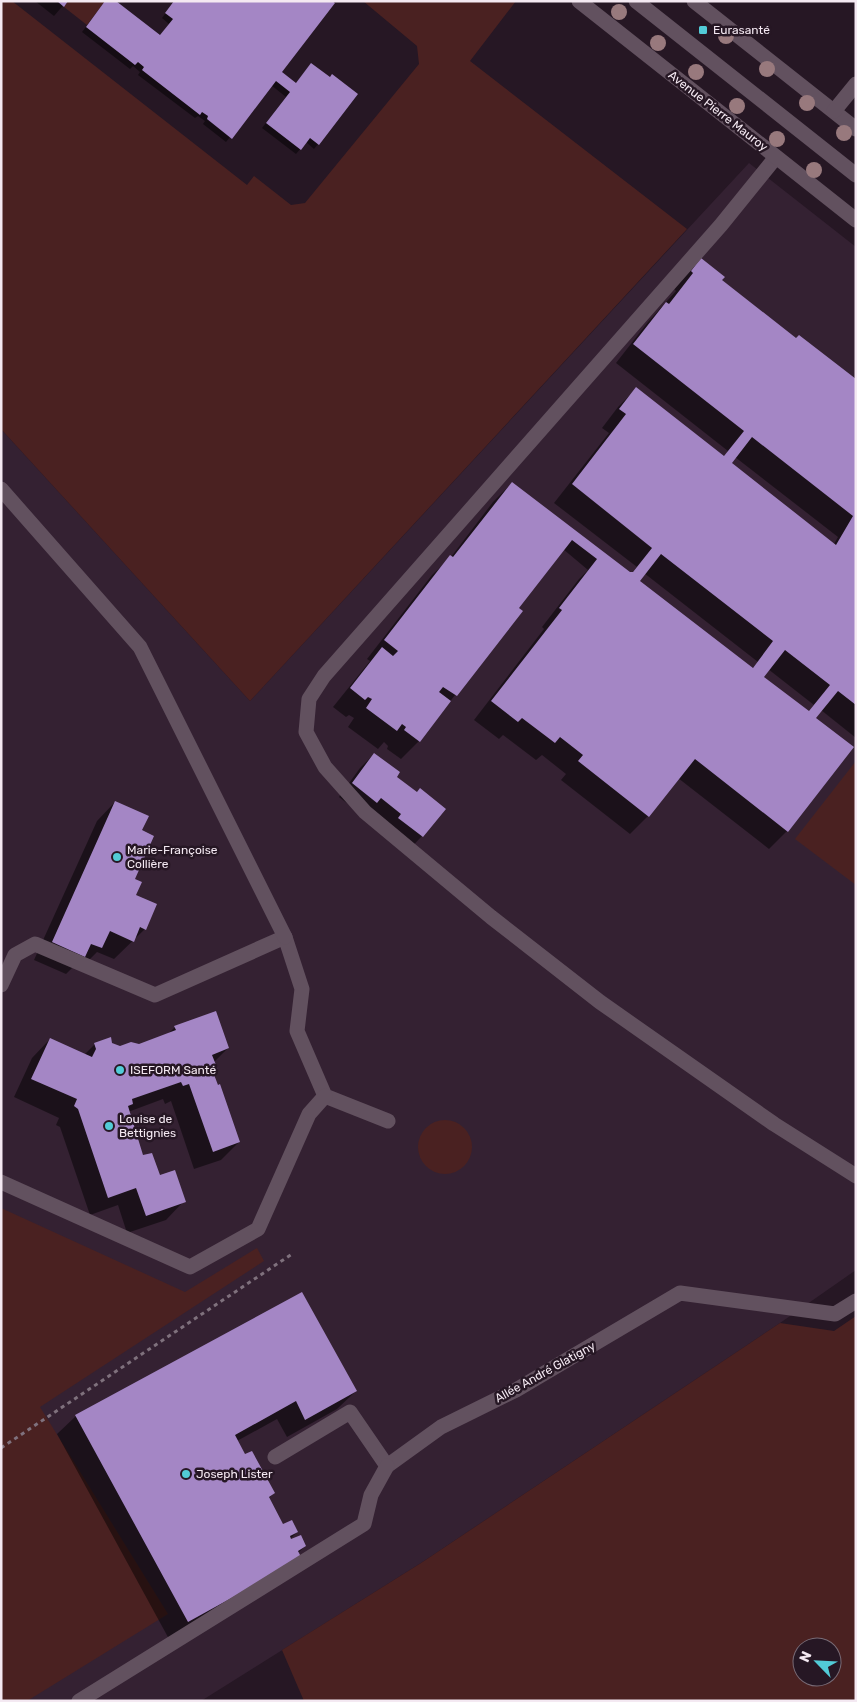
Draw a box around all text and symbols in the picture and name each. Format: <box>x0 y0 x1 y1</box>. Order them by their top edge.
place label: Eurasanté <box>713 23 770 37</box>
marker: Eurasanté <box>697 24 709 36</box>
street label: Avenue Pierre Mauroy <box>666 68 771 154</box>
place label: Marie-Françoise Collière <box>127 843 218 871</box>
marker: Marie-Françoise Collière <box>111 851 123 863</box>
place label: ISEFORM Santé <box>130 1063 216 1077</box>
marker: ISEFORM Santé <box>114 1064 126 1076</box>
place label: Louise de Bettignies <box>119 1112 176 1140</box>
marker: Louise de Bettignies <box>103 1120 115 1132</box>
street label: Allée André Glatigny <box>492 1338 598 1405</box>
place label: Joseph Lister <box>196 1467 273 1481</box>
marker: Joseph Lister <box>180 1468 192 1480</box>
north arrow <box>792 1637 842 1687</box>
text: N <box>796 1649 815 1665</box>

